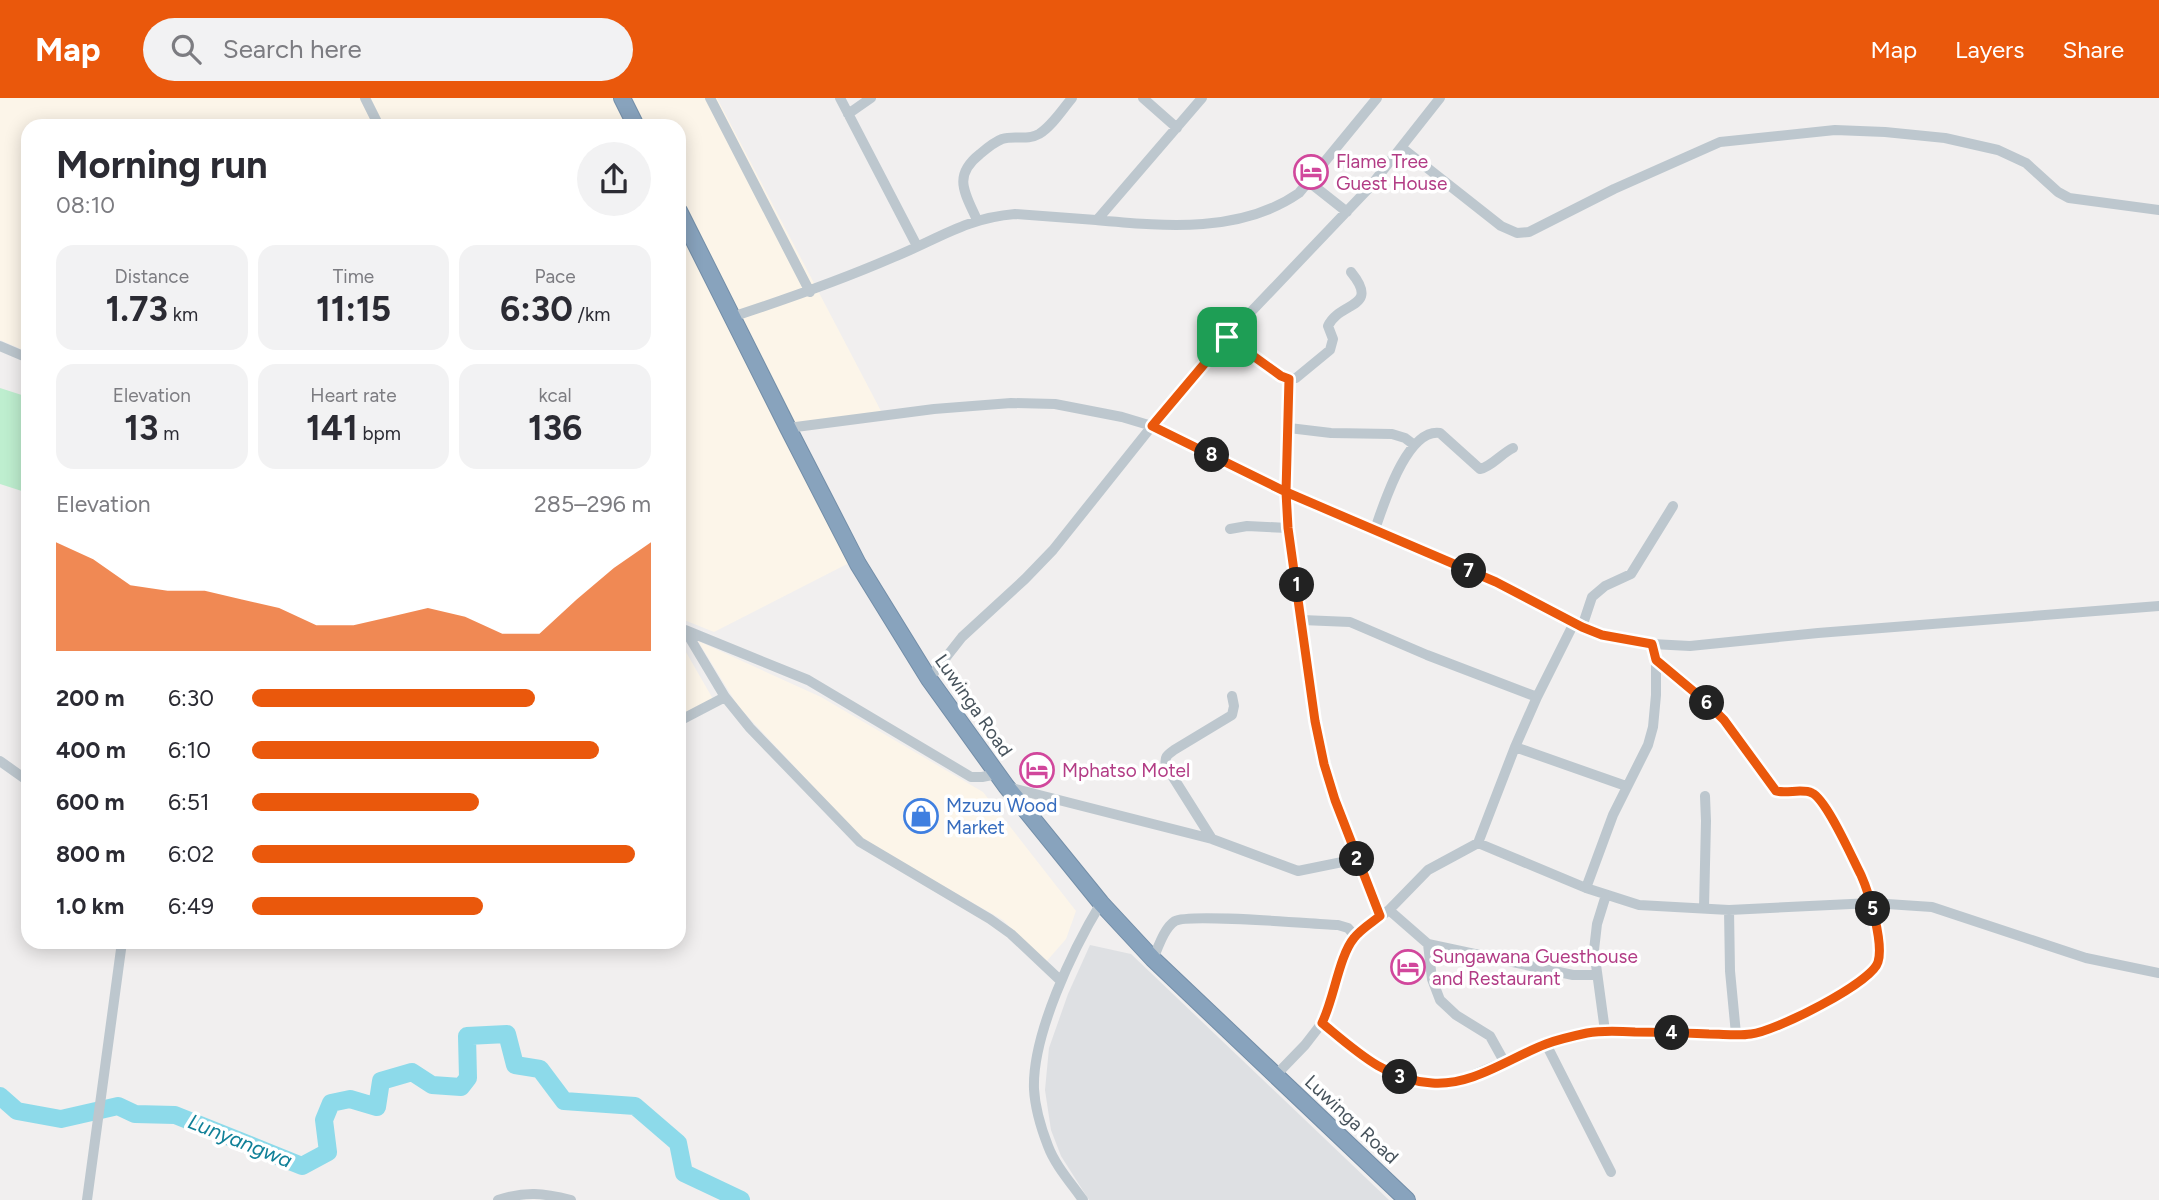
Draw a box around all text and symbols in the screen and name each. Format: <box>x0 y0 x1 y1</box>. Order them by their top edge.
search box <box>143 18 633 81</box>
text: Map <box>35 30 101 69</box>
icon: search <box>167 30 205 68</box>
text: Search here <box>223 33 362 65</box>
text: Map <box>1870 35 1917 64</box>
text: Layers <box>1955 35 2024 64</box>
text: Share <box>2062 35 2124 64</box>
text: Morning run <box>56 142 268 188</box>
button: share <box>577 142 651 216</box>
place label: Flame Tree Guest House <box>1336 150 1447 195</box>
hotel icon: Flame Tree Guest House <box>1292 153 1330 191</box>
text: 08:10 <box>56 191 115 219</box>
text: Distance <box>115 265 189 288</box>
text: Time <box>333 265 374 288</box>
text: Pace <box>535 265 576 288</box>
text: 1.73 <box>106 288 168 330</box>
text: 11:15 <box>316 288 391 330</box>
text: 6:30 <box>500 288 573 330</box>
text: km <box>168 303 198 326</box>
text: /km <box>573 303 610 326</box>
pin <box>1197 307 1257 367</box>
icon: arrive <box>1208 318 1246 356</box>
text: Elevation <box>113 384 191 407</box>
text: Heart rate <box>310 384 397 407</box>
text: kcal <box>539 384 572 407</box>
text: 13 <box>124 407 159 449</box>
text: 141 <box>306 407 358 449</box>
text: 136 <box>528 407 582 449</box>
text: m <box>159 422 179 445</box>
text: bpm <box>358 422 401 445</box>
pin: 8 <box>1194 438 1230 472</box>
text: 8 <box>1206 443 1217 466</box>
text: Elevation <box>56 490 151 518</box>
text: 285–296 m <box>534 490 651 518</box>
pin: 7 <box>1452 554 1486 588</box>
text: 7 <box>1463 559 1474 582</box>
pin: 1 <box>1280 568 1314 602</box>
text: 1 <box>1292 573 1301 596</box>
street label: Luwinga Road <box>930 650 1017 761</box>
text: 200 m <box>56 684 125 712</box>
text: 6:30 <box>168 684 214 712</box>
pin: 6 <box>1690 686 1724 720</box>
text: 6 <box>1701 691 1712 714</box>
text: 400 m <box>56 736 126 764</box>
text: 6:10 <box>168 736 211 764</box>
hotel icon: Mphatso Motel <box>1018 751 1056 789</box>
place label: Mphatso Motel <box>1062 759 1190 782</box>
text: 600 m <box>56 788 125 816</box>
text: 6:51 <box>168 788 210 816</box>
place label: Mzuzu Wood Market <box>946 794 1057 839</box>
shop icon: Mzuzu Wood Market <box>902 797 940 835</box>
text: 800 m <box>56 840 125 868</box>
text: 6:02 <box>168 840 214 868</box>
pin: 2 <box>1340 842 1374 876</box>
text: 2 <box>1351 847 1362 870</box>
text: 1.0 km <box>56 892 124 920</box>
text: 6:49 <box>168 892 214 920</box>
pin: 5 <box>1856 892 1890 926</box>
text: 5 <box>1867 897 1878 920</box>
place label: Sungawana Guesthouse and Restaurant <box>1432 945 1638 990</box>
hotel icon: Sungawana Guesthouse and Restaurant <box>1389 948 1427 986</box>
pin: 4 <box>1654 1016 1690 1051</box>
text: 4 <box>1665 1021 1678 1044</box>
pin: 3 <box>1382 1060 1418 1094</box>
text: 3 <box>1394 1065 1405 1088</box>
street label: Luwinga Road <box>1300 1070 1403 1169</box>
water label: Lunyangwa <box>185 1108 296 1173</box>

